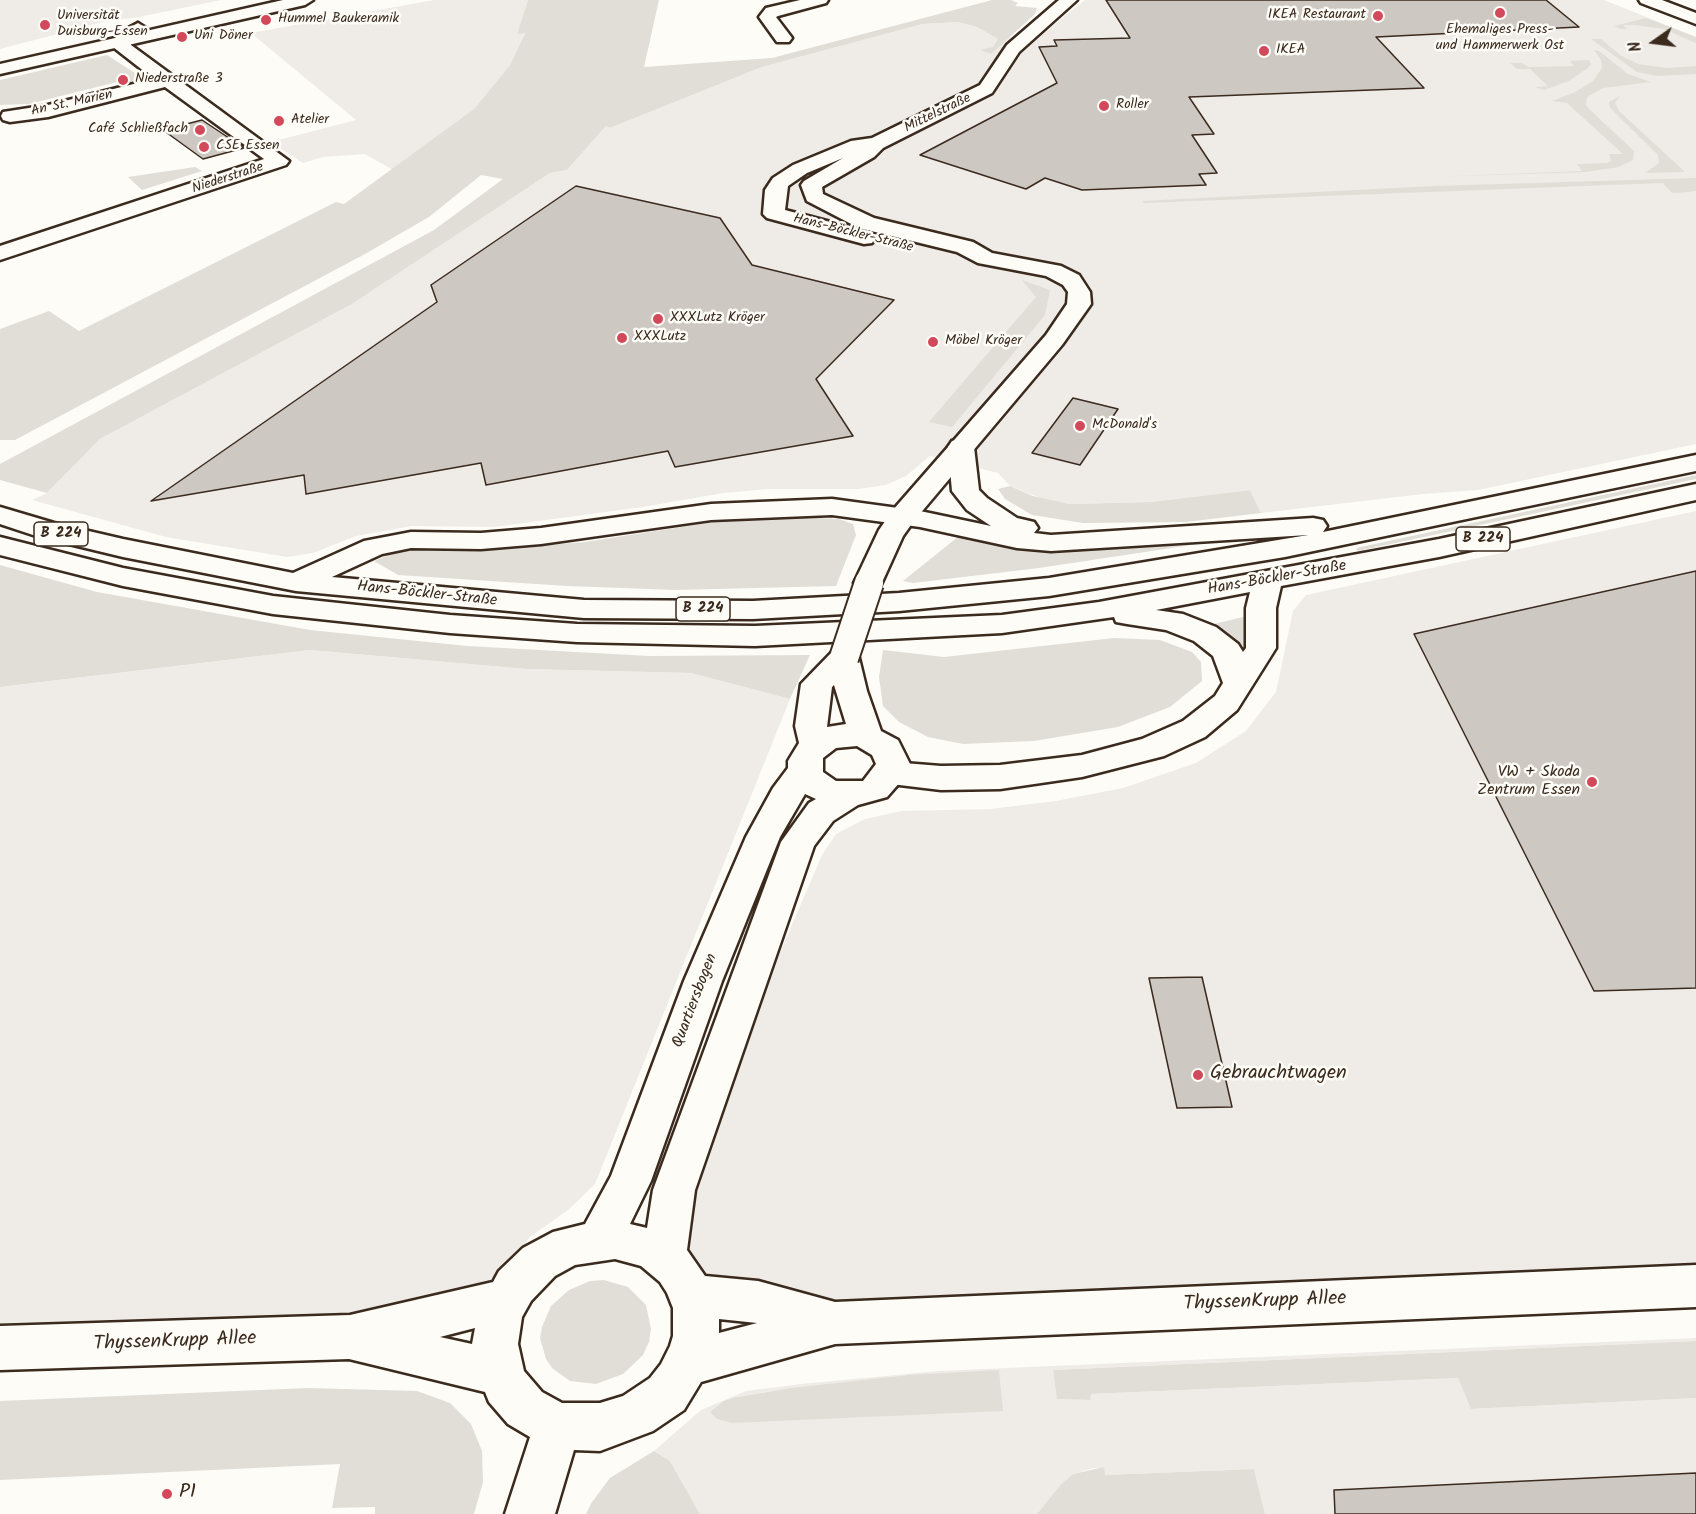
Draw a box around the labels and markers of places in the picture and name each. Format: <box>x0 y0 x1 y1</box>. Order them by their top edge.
marker: Ehemaliges Press- und Hammerwerk Ost <box>1493 6 1507 20</box>
place label: IKEA Restaurant <box>1268 8 1366 24</box>
place label: Universität Duisburg-Essen <box>57 9 148 42</box>
marker: IKEA Restaurant <box>1371 9 1385 23</box>
place label: Hummel Baukeramik <box>278 12 399 28</box>
marker: Hummel Baukeramik <box>259 13 273 27</box>
marker: Universität Duisburg-Essen <box>38 18 52 32</box>
place label: Ehemaliges Press- und Hammerwerk Ost <box>1436 23 1564 56</box>
place label: Uni Döner <box>194 29 253 45</box>
marker: Uni Döner <box>175 30 189 44</box>
place label: IKEA <box>1276 43 1305 59</box>
marker: IKEA <box>1257 44 1271 58</box>
place label: Niederstraße 3 <box>135 72 223 88</box>
marker: Niederstraße 3 <box>116 73 130 87</box>
place label: Roller <box>1116 98 1148 114</box>
marker: Roller <box>1097 99 1111 113</box>
place label: Atelier <box>291 113 329 129</box>
marker: Atelier <box>272 114 286 128</box>
place label: Café Schließfach <box>88 122 188 138</box>
marker: Café Schließfach <box>193 123 207 137</box>
place label: CSE Essen <box>216 139 280 155</box>
marker: CSE Essen <box>197 140 211 154</box>
place label: XXXLutz Kröger <box>670 311 765 327</box>
marker: XXXLutz Kröger <box>651 312 665 326</box>
place label: XXXLutz <box>634 330 686 346</box>
marker: XXXLutz <box>615 331 629 345</box>
place label: Möbel Kröger <box>945 334 1022 350</box>
marker: Möbel Kröger <box>926 335 940 349</box>
place label: McDonald's <box>1092 418 1157 434</box>
marker: McDonald's <box>1073 419 1087 433</box>
place label: VW + Skoda Zentrum Essen <box>1477 763 1580 801</box>
marker: VW + Skoda Zentrum Essen <box>1585 775 1599 789</box>
place label: Gebrauchtwagen <box>1210 1063 1347 1087</box>
marker: Gebrauchtwagen <box>1191 1068 1205 1082</box>
place label: P1 <box>179 1482 196 1506</box>
marker: P1 <box>160 1487 174 1501</box>

